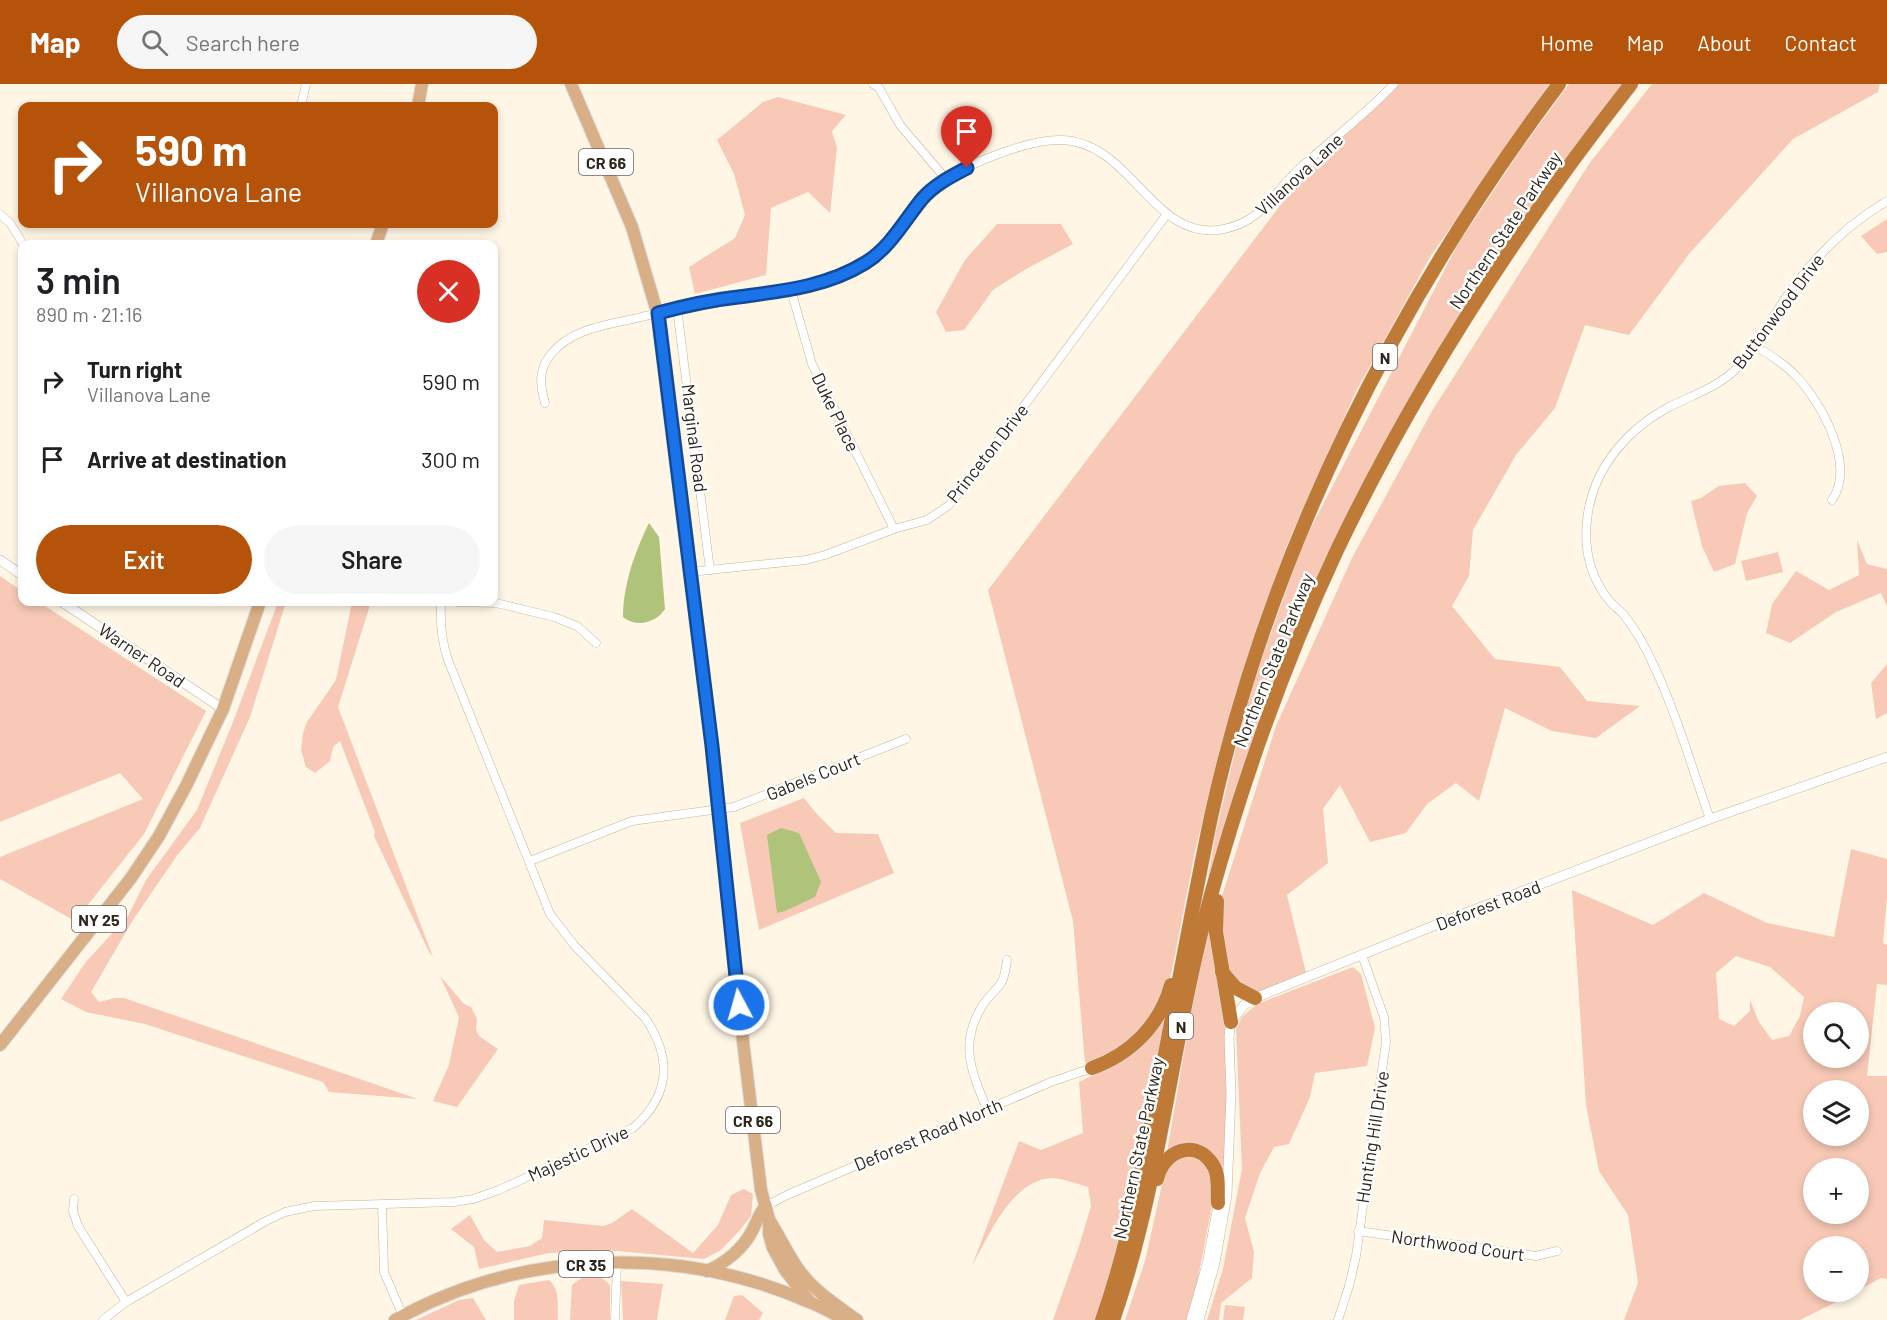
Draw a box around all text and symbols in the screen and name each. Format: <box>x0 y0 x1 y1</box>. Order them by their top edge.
search box <box>117 15 537 69</box>
text: Map <box>30 25 81 59</box>
icon: search <box>138 26 171 59</box>
text: Search here <box>186 29 300 55</box>
text: Home <box>1540 30 1594 55</box>
text: Map <box>1627 30 1664 55</box>
text: About <box>1697 30 1752 55</box>
text: Contact <box>1785 30 1857 55</box>
pin <box>941 106 992 168</box>
icon: arrive <box>950 115 983 148</box>
text: 590 m <box>135 124 247 174</box>
icon: right <box>36 126 114 204</box>
street label: Villanova Lane <box>1251 128 1347 220</box>
street label: Northern State Parkway <box>1444 147 1566 313</box>
road number: CR 66 <box>579 149 633 175</box>
text: Villanova Lane <box>135 175 302 207</box>
street label: Buttonwood Drive <box>1727 249 1829 373</box>
text: 3 min <box>36 258 121 301</box>
button: close <box>417 260 480 323</box>
text: 890 m · 21:16 <box>36 302 142 326</box>
road number: N <box>1373 344 1397 370</box>
text: Turn right <box>87 356 182 382</box>
icon: right <box>36 365 69 398</box>
text: 590 m <box>422 368 480 394</box>
street label: Duke Place <box>807 369 865 455</box>
text: Villanova Lane <box>87 382 211 406</box>
street label: Marginal Road <box>677 383 713 493</box>
street label: Princeton Drive <box>941 399 1033 507</box>
icon: arrive <box>36 443 69 476</box>
text: Arrive at destination <box>87 446 286 472</box>
text: 300 m <box>421 446 480 472</box>
button: Exit <box>36 525 252 594</box>
button: Share <box>264 525 480 594</box>
street label: Northern State Parkway <box>1228 570 1318 750</box>
street label: Warner Road <box>94 618 190 692</box>
street label: Gabels Court <box>763 747 863 805</box>
street label: Deforest Road <box>1432 875 1544 935</box>
road number: NY 25 <box>72 906 126 932</box>
position arrow <box>707 973 771 1037</box>
map controls <box>1803 1002 1869 1302</box>
button: search <box>1803 1002 1869 1068</box>
road number: N <box>1169 1013 1193 1039</box>
street label: Northern State Parkway <box>1108 1055 1168 1241</box>
street label: Hunting Hill Drive <box>1351 1069 1393 1205</box>
button: layers <box>1803 1080 1869 1146</box>
street label: Deforest Road North <box>850 1093 1006 1175</box>
road number: CR 66 <box>726 1107 780 1133</box>
street label: Majestic Drive <box>524 1120 632 1186</box>
button: + <box>1803 1158 1869 1224</box>
street label: Northwood Court <box>1390 1225 1526 1265</box>
button: − <box>1803 1236 1869 1302</box>
road number: CR 35 <box>559 1251 613 1277</box>

